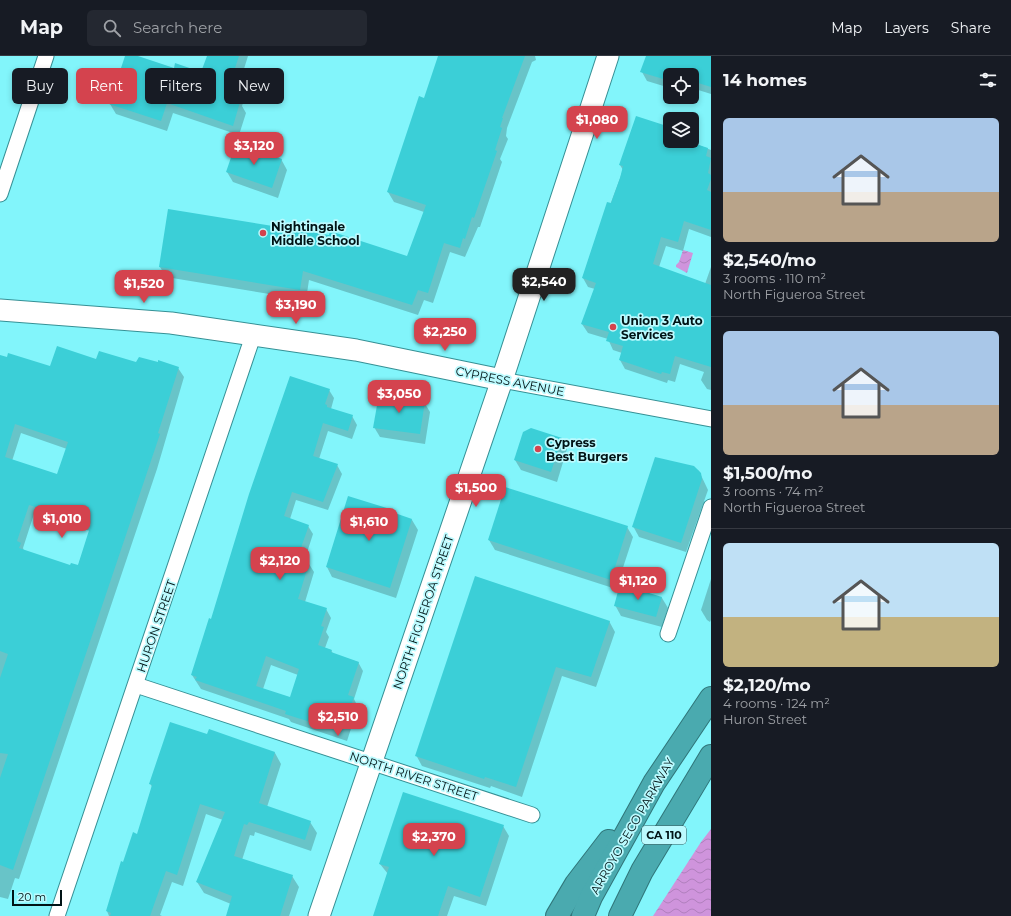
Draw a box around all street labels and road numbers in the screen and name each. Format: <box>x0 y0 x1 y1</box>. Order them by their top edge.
street label: CYPRESS AVENUE <box>454 363 566 399</box>
street label: NORTH FIGUEROA STREET <box>389 533 457 691</box>
street label: HURON STREET <box>133 578 179 674</box>
street label: NORTH RIVER STREET <box>348 748 480 804</box>
street label: ARROYO SECO PARKWAY <box>587 755 677 897</box>
road number: CA 110 <box>642 826 686 844</box>

